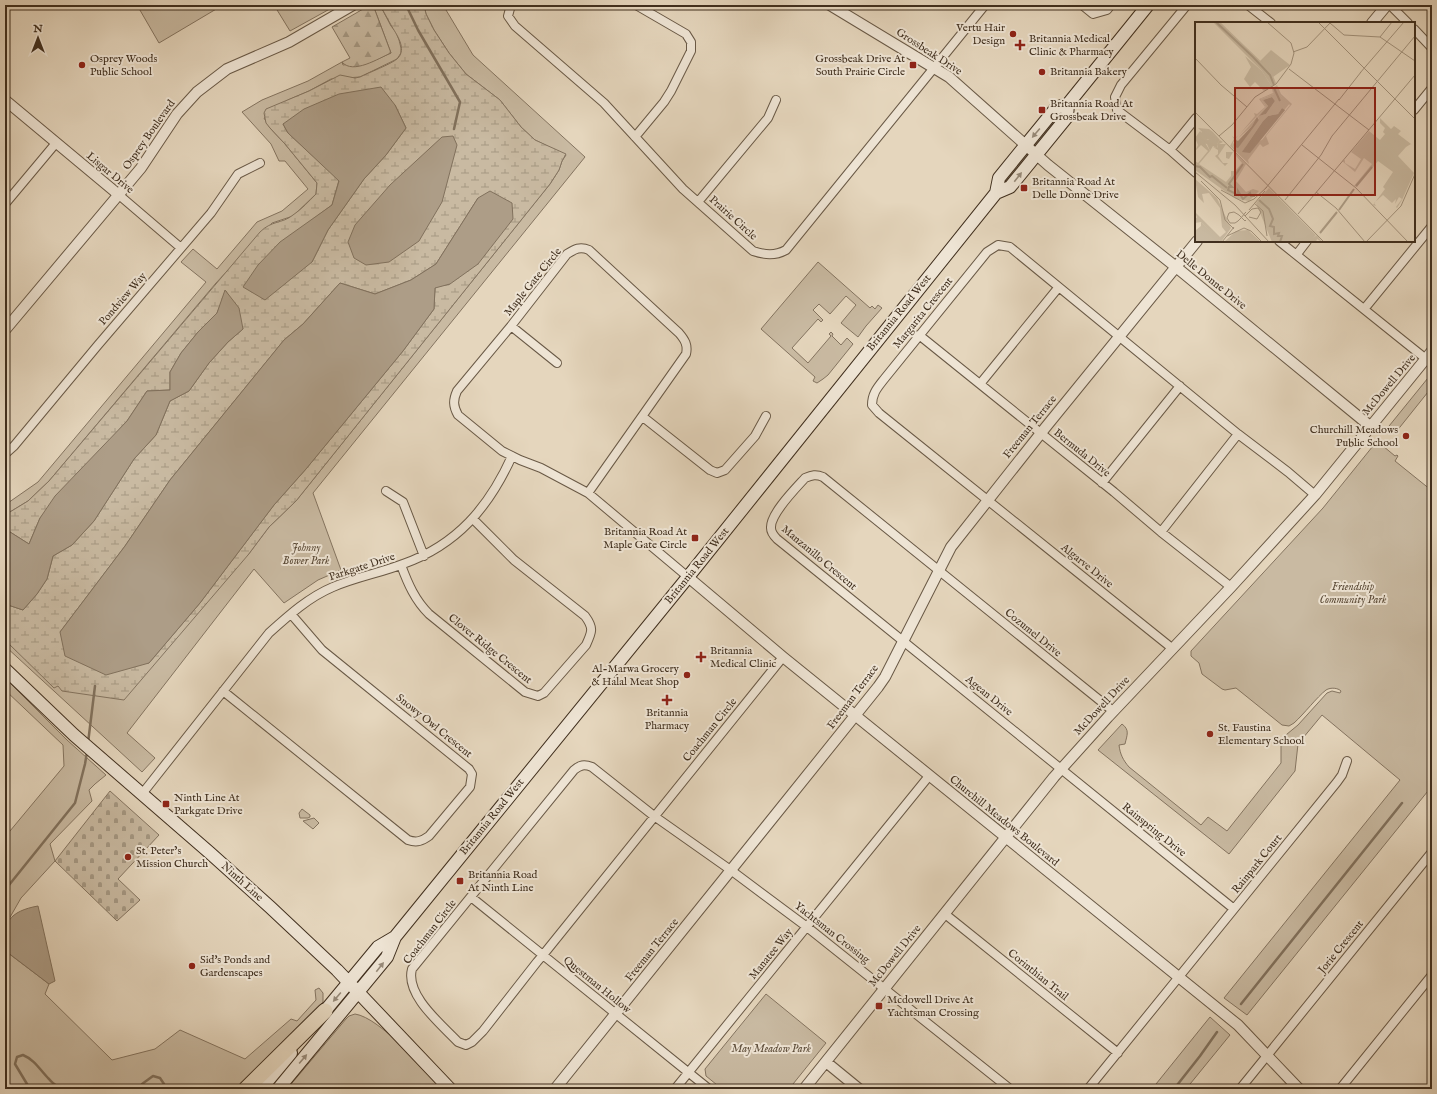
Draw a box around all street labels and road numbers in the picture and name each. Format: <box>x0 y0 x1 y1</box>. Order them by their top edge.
street label: Grossbeak Drive <box>893 25 965 79</box>
street label: Osprey Boulevard <box>120 97 178 173</box>
street label: Lisgar Drive <box>84 149 136 197</box>
street label: Prairie Circle <box>706 193 760 243</box>
street label: Maple Gate Circle <box>501 245 565 319</box>
street label: Delle Donne Drive <box>1173 247 1249 313</box>
street label: Pondview Way <box>96 269 150 329</box>
street label: Britannia Road West <box>864 272 934 354</box>
street label: Margarita Crescent <box>890 274 956 352</box>
street label: McDowell Drive <box>1359 351 1419 419</box>
street label: Freeman Terrace <box>1000 393 1060 461</box>
street label: Bermuda Drive <box>1051 426 1113 480</box>
street label: Manzanillo Crescent <box>778 522 860 594</box>
street label: Britannia Road West <box>662 525 732 607</box>
street label: Algarve Drive <box>1057 540 1116 591</box>
street label: Parkgate Drive <box>327 550 397 584</box>
street label: Cozumel Drive <box>1002 606 1064 660</box>
street label: Clover Ridge Crescent <box>445 611 535 687</box>
street label: Freeman Terrace <box>824 662 882 732</box>
street label: Agean Drive <box>962 672 1016 719</box>
street label: McDowell Drive <box>1071 673 1133 739</box>
street label: Snowy Owl Crescent <box>393 691 475 761</box>
street label: Coachman Circle <box>680 695 740 765</box>
street label: Churchill Meadows Boulevard <box>946 772 1062 870</box>
street label: Britannia Road West <box>457 776 527 858</box>
street label: Rainspring Drive <box>1119 800 1189 860</box>
street label: Rainpark Court <box>1229 831 1285 896</box>
street label: Ninth Line <box>218 859 266 905</box>
street label: Coachman Circle <box>400 897 460 967</box>
street label: Yachtsman Crossing <box>791 899 873 967</box>
street label: Freeman Terrace <box>622 916 682 984</box>
street label: Jorie Crescent <box>1314 917 1367 978</box>
street label: McDowell Drive <box>866 922 924 990</box>
street label: Manatee Way <box>746 925 796 982</box>
street label: Corinthian Trail <box>1005 946 1071 1004</box>
street label: Questman Hollow <box>560 953 634 1017</box>

